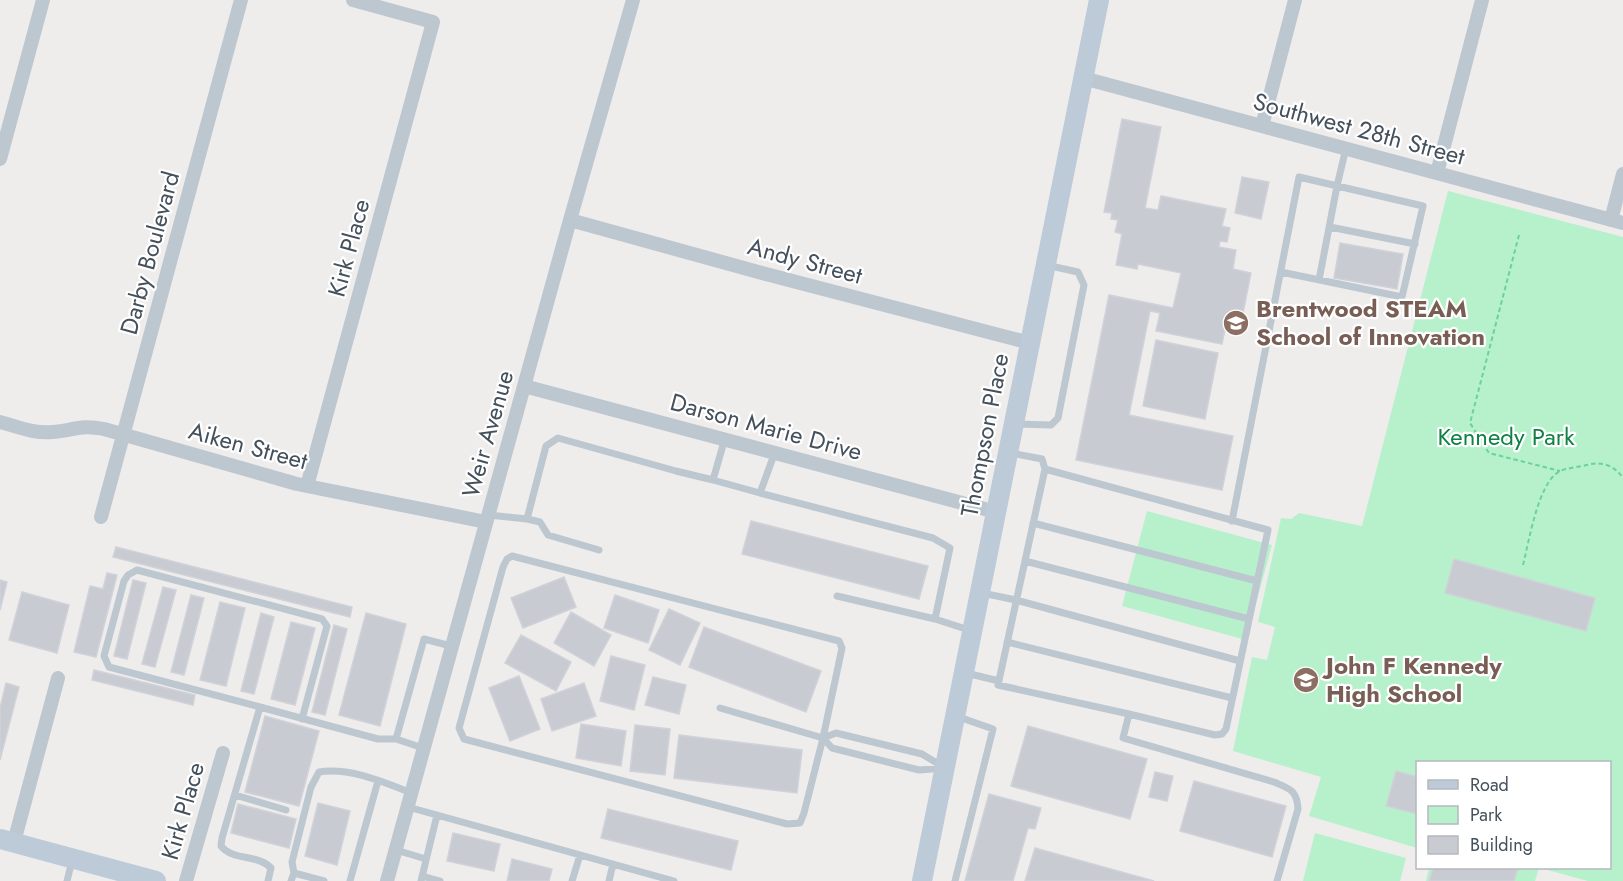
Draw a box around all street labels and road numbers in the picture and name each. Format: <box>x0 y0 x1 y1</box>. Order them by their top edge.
street label: Southwest 28th Street <box>1249 83 1469 174</box>
street label: Darby Boulevard <box>111 167 188 338</box>
street label: Kirk Place <box>319 195 378 301</box>
street label: Andy Street <box>744 228 866 293</box>
street label: Thompson Place <box>952 350 1018 520</box>
street label: Weir Avenue <box>453 366 522 501</box>
street label: Darson Marie Drive <box>666 384 866 469</box>
street label: Aiken Street <box>185 413 312 478</box>
street label: Kirk Place <box>152 758 213 864</box>

